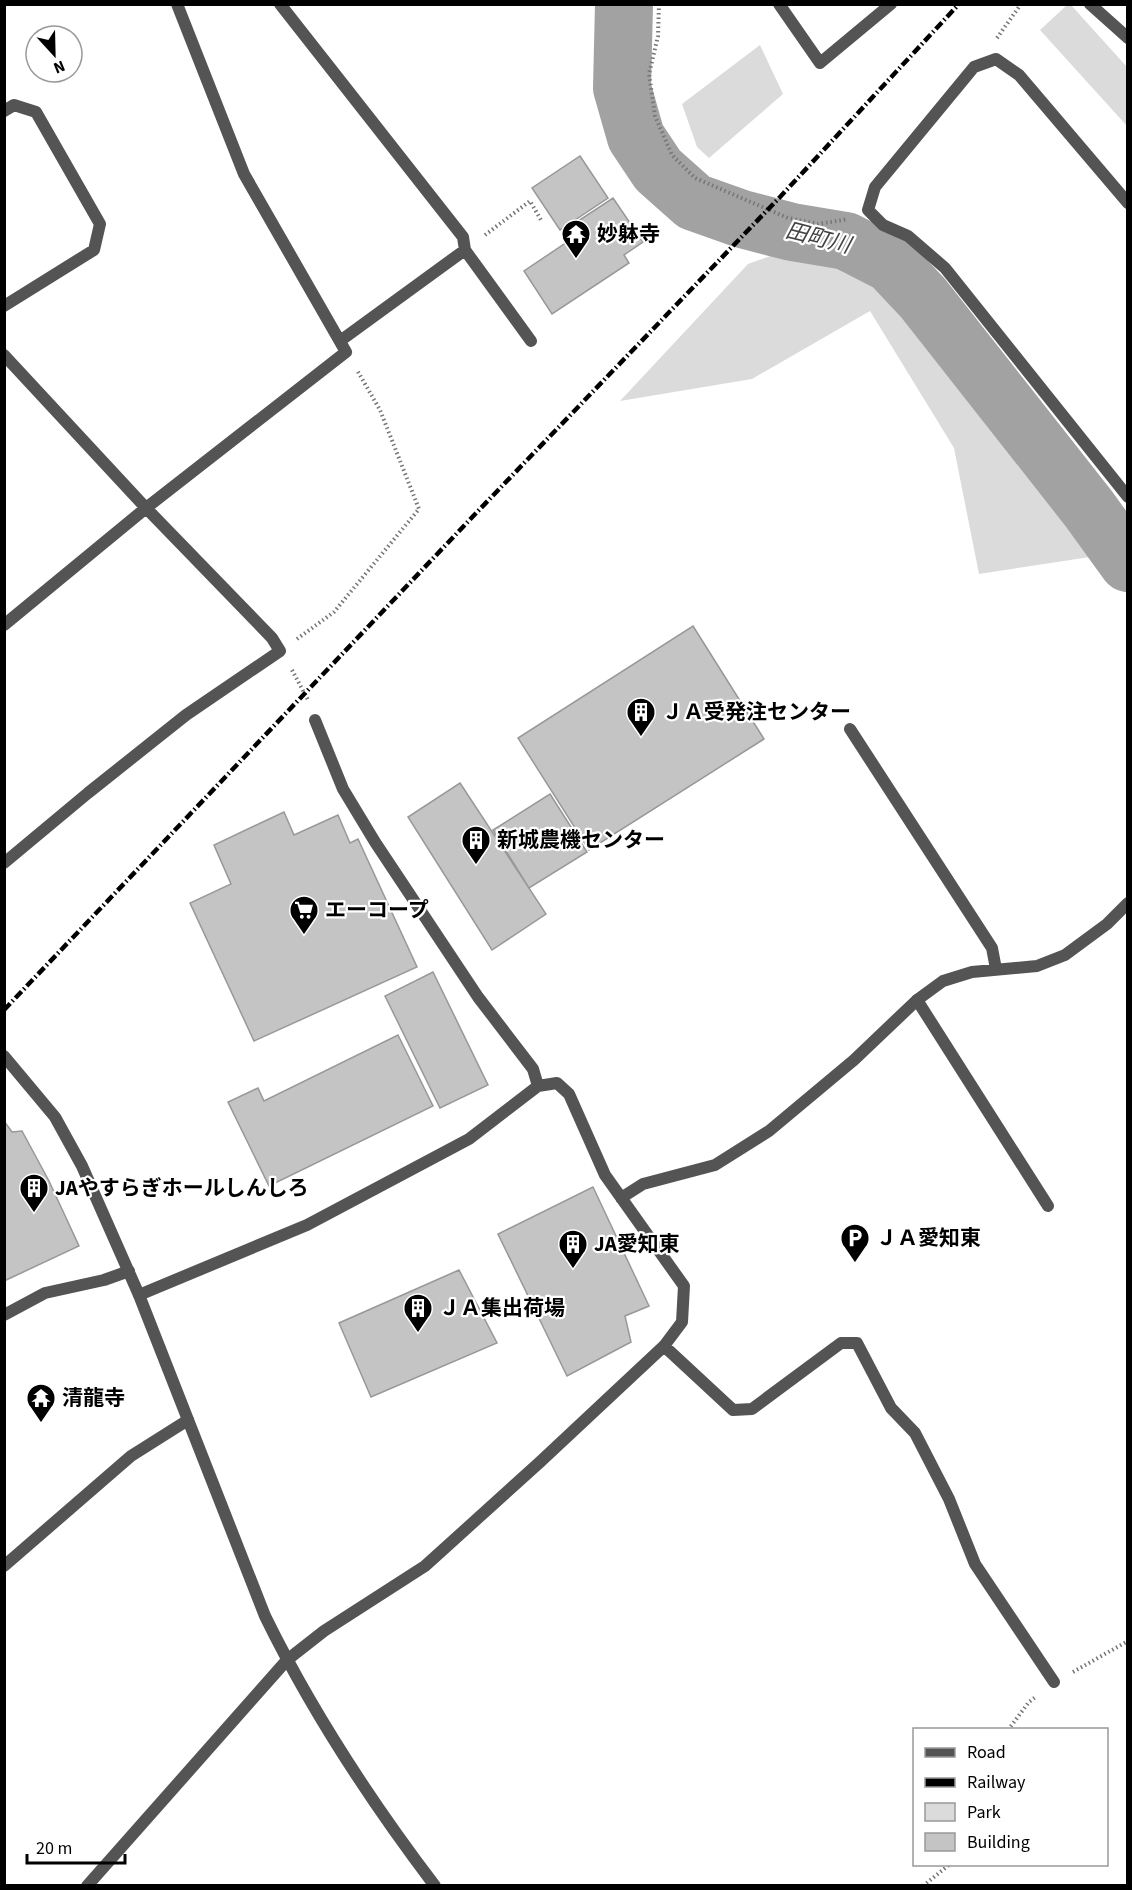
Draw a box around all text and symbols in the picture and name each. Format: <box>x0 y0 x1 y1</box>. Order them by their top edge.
north arrow <box>24 24 84 84</box>
text: N <box>50 55 68 79</box>
water label: 田町川 <box>782 214 856 262</box>
temple icon: 妙躰寺 <box>560 218 592 260</box>
place label: 妙躰寺 <box>597 219 660 249</box>
building icon: ＪＡ受発注センター <box>625 696 657 738</box>
place label: ＪＡ受発注センター <box>662 697 851 727</box>
building icon: 新城農機センター <box>460 824 492 866</box>
place label: 新城農機センター <box>497 825 665 855</box>
supermarket icon: エーコープ <box>288 894 320 936</box>
place label: エーコープ <box>325 895 429 925</box>
building icon: JAやすらぎホールしんしろ <box>18 1172 50 1214</box>
place label: JAやすらぎホールしんしろ <box>55 1173 309 1203</box>
parking icon: ＪＡ愛知東 <box>839 1222 871 1264</box>
place label: ＪＡ愛知東 <box>876 1223 981 1253</box>
building icon: JA愛知東 <box>557 1228 589 1270</box>
place label: JA愛知東 <box>594 1229 680 1259</box>
building icon: ＪＡ集出荷場 <box>402 1292 434 1334</box>
place label: ＪＡ集出荷場 <box>439 1293 565 1323</box>
temple icon: 清龍寺 <box>25 1382 57 1424</box>
place label: 清龍寺 <box>62 1383 125 1413</box>
legend <box>913 1728 1108 1866</box>
text: Road <box>967 1740 1006 1765</box>
text: Railway <box>967 1770 1026 1795</box>
text: Park <box>967 1800 1001 1825</box>
scale bar <box>27 1827 124 1865</box>
text: Building <box>967 1830 1030 1855</box>
text: 20 m <box>36 1836 72 1861</box>

